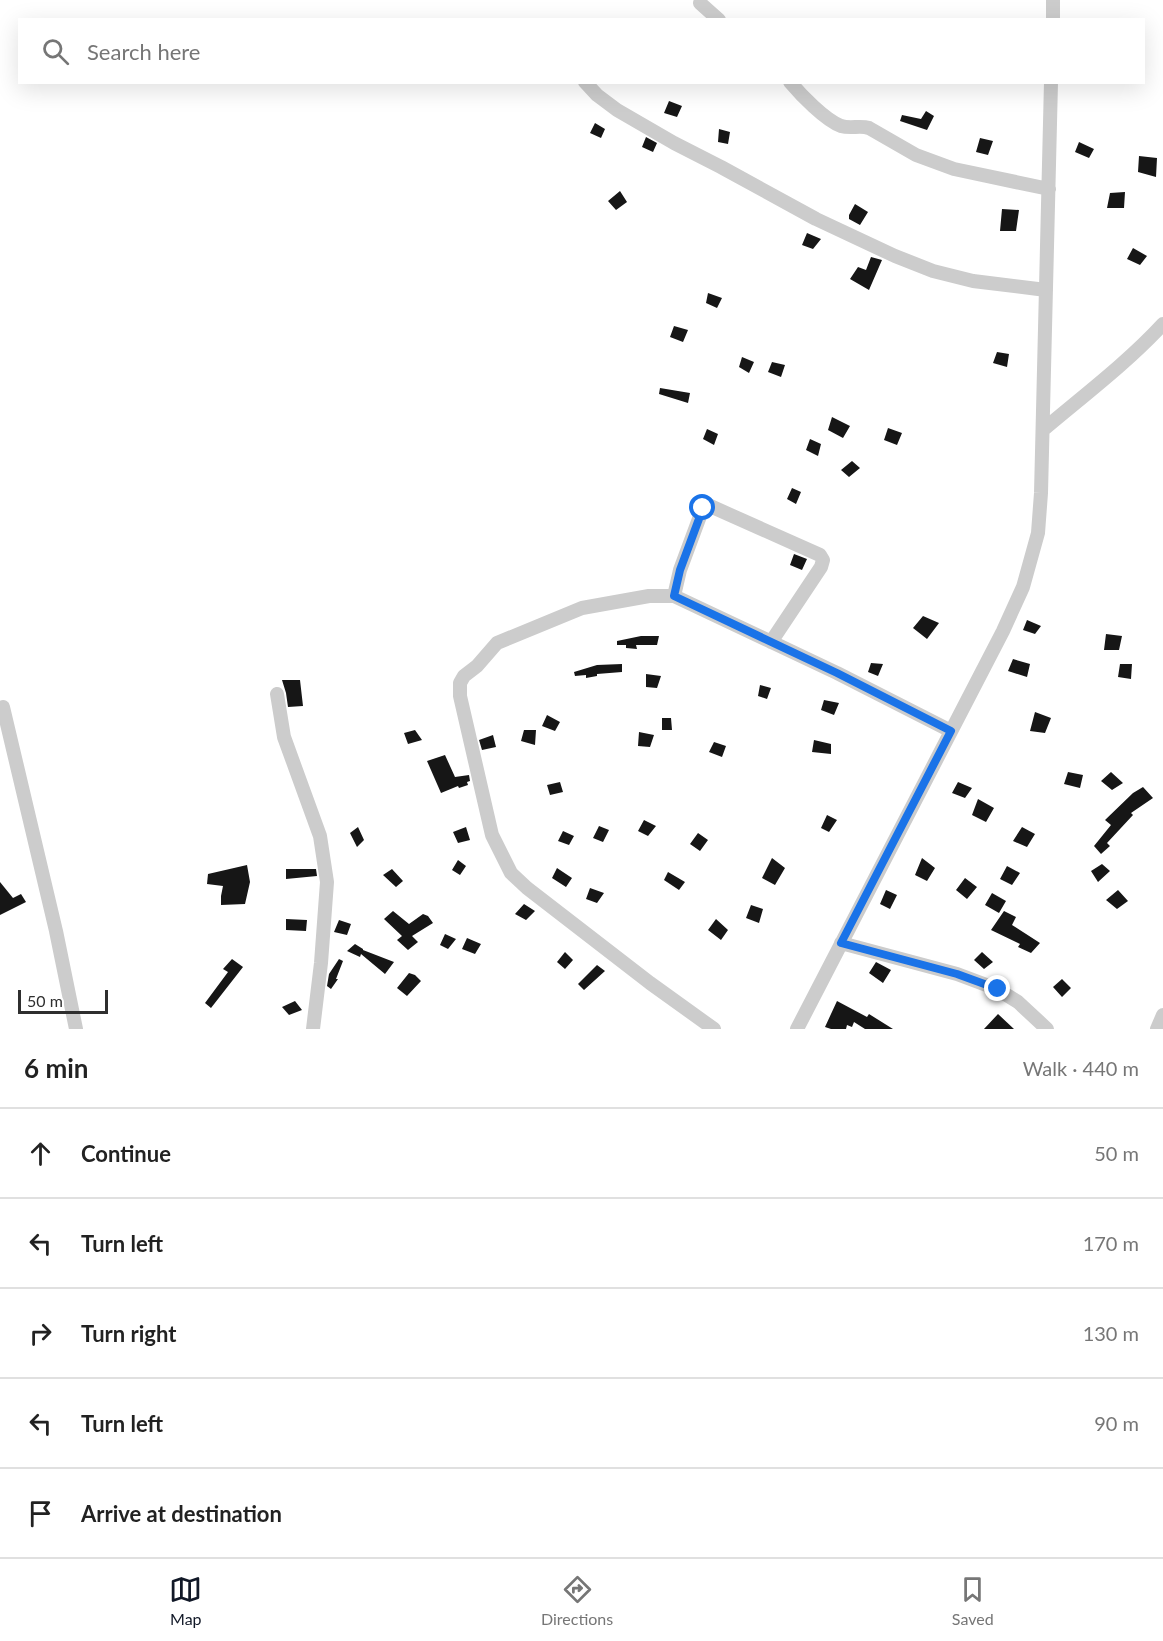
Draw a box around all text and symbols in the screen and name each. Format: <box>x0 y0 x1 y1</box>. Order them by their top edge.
search box <box>18 18 1145 84</box>
icon: search <box>39 35 72 68</box>
text: Search here <box>87 38 200 65</box>
route start <box>689 494 715 520</box>
route end <box>984 975 1010 1001</box>
scale bar <box>18 987 108 1014</box>
text: 50 m <box>27 991 63 1010</box>
text: 6 min <box>24 1052 88 1084</box>
text: Walk · 440 m <box>1023 1056 1139 1080</box>
icon: ahead <box>24 1137 57 1170</box>
text: Continue <box>81 1140 171 1167</box>
text: 50 m <box>1094 1141 1139 1165</box>
icon: left <box>24 1227 57 1260</box>
text: Turn left <box>81 1230 163 1257</box>
text: 170 m <box>1083 1231 1139 1255</box>
icon: right <box>24 1317 57 1350</box>
text: Turn right <box>81 1320 176 1347</box>
text: 130 m <box>1083 1321 1139 1345</box>
icon: left <box>24 1407 57 1440</box>
text: Turn left <box>81 1410 163 1437</box>
text: 90 m <box>1094 1411 1139 1435</box>
icon: arrive <box>24 1497 57 1530</box>
text: Arrive at destination <box>81 1500 282 1527</box>
tab: Map <box>169 1573 202 1628</box>
tab: Directions <box>541 1573 613 1628</box>
tab: Saved <box>952 1573 994 1628</box>

